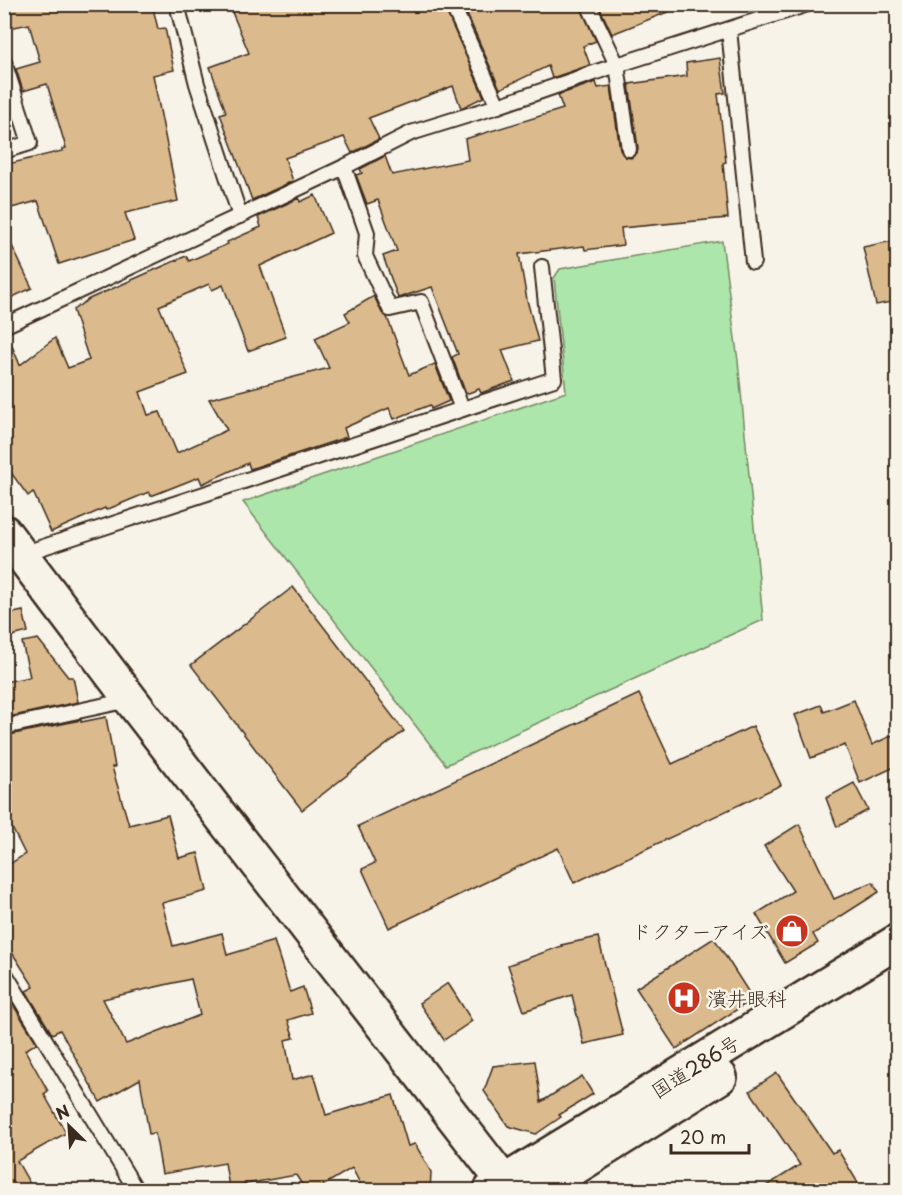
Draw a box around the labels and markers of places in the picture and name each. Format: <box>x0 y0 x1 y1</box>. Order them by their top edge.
shop icon: ドクターアイズ <box>774 913 810 949</box>
place label: ドクターアイズ <box>632 916 769 946</box>
hospital icon: 濱井眼科 <box>666 980 702 1016</box>
place label: 濱井眼科 <box>707 983 787 1013</box>

